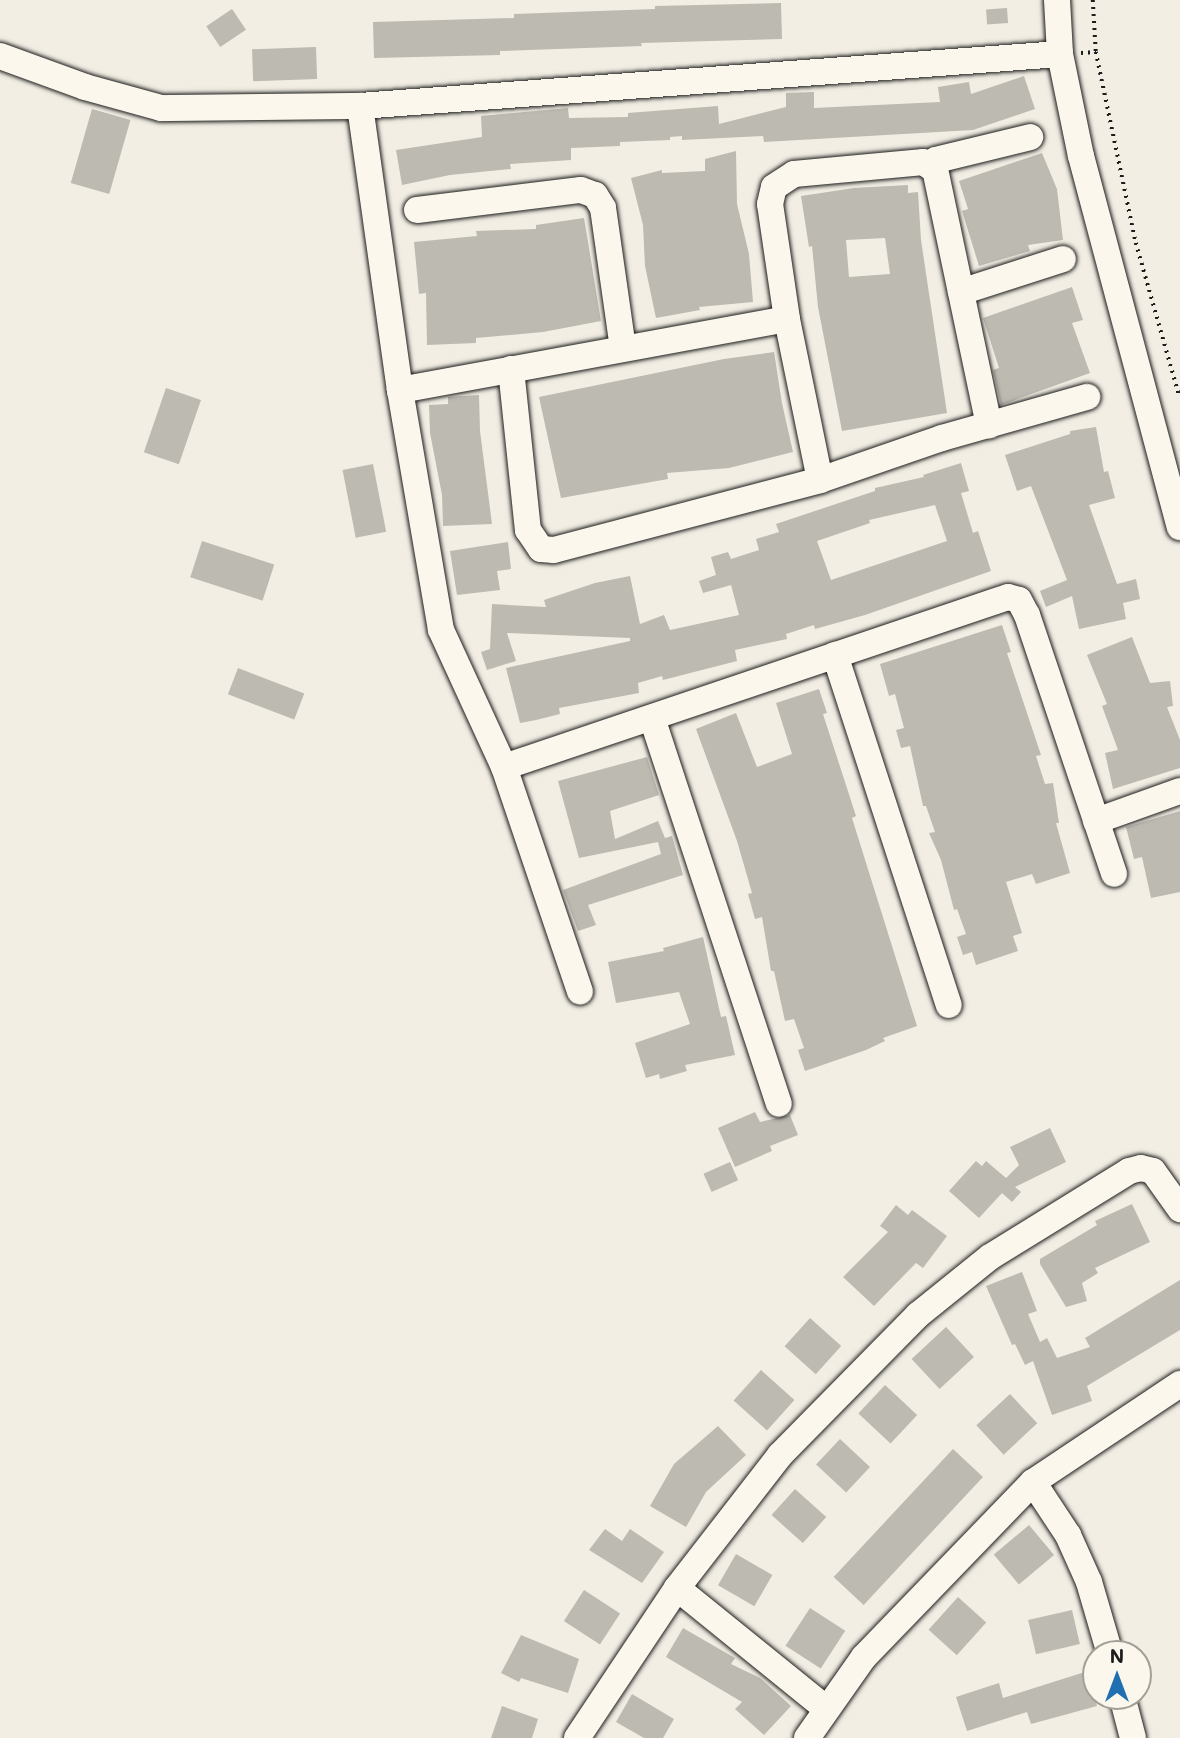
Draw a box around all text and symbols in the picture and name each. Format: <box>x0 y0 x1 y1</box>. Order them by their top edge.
north arrow <box>1082 1640 1152 1710</box>
text: N <box>1110 1643 1124 1668</box>

